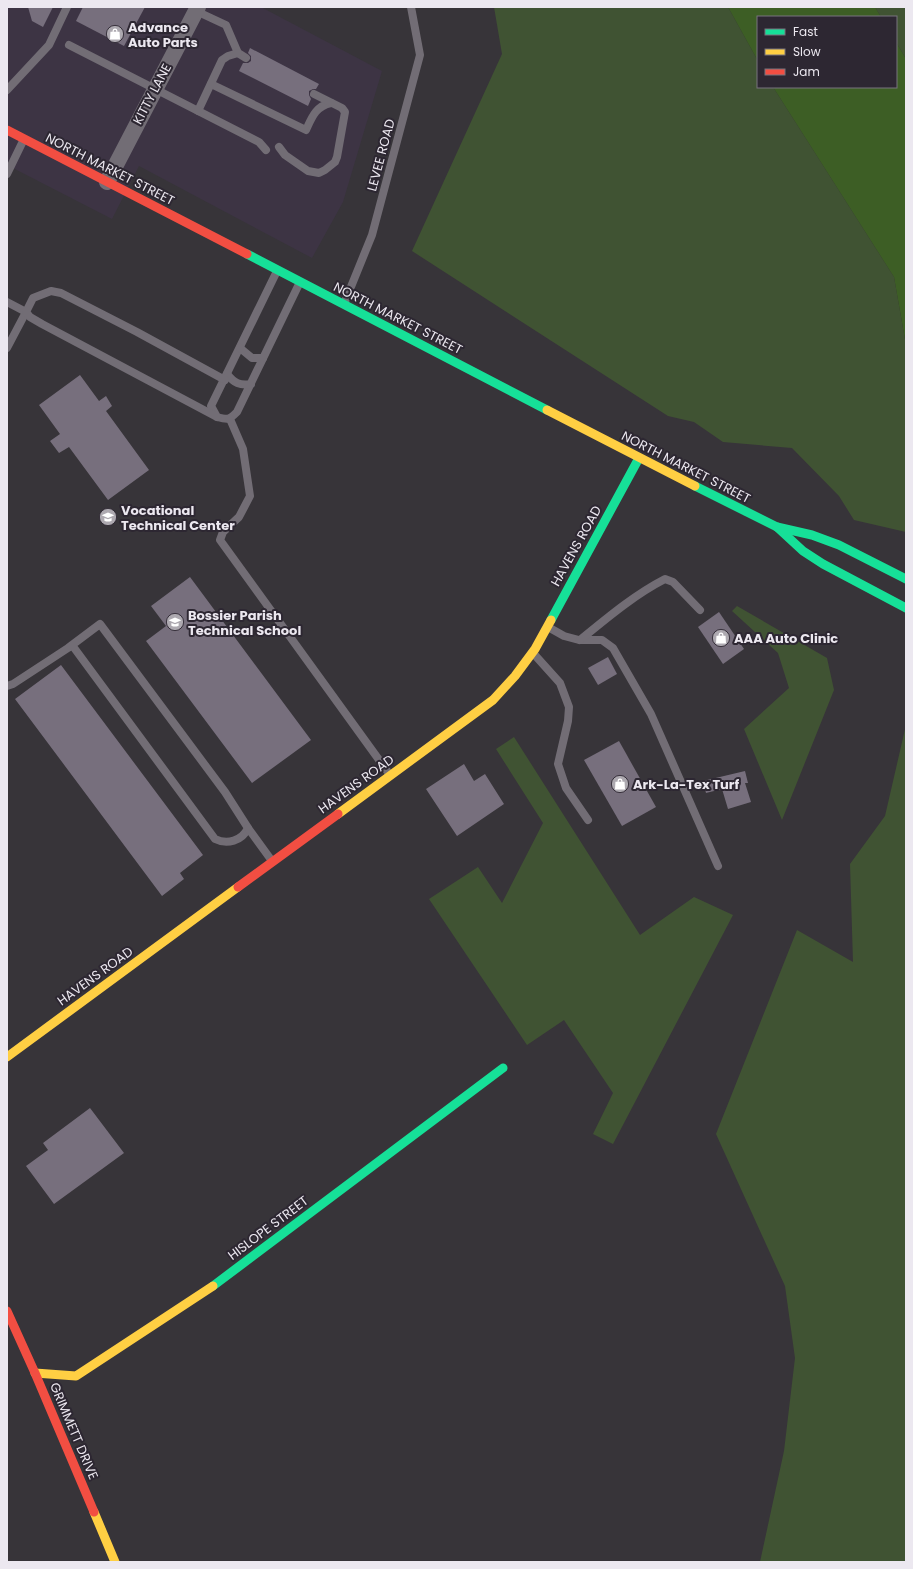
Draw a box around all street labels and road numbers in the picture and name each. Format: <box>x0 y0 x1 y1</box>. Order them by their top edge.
street label: KITTY LANE <box>128 60 176 128</box>
street label: LEVEE ROAD <box>362 117 400 193</box>
street label: NORTH MARKET STREET <box>42 128 178 210</box>
street label: NORTH MARKET STREET <box>330 277 466 359</box>
street label: NORTH MARKET STREET <box>618 426 754 508</box>
street label: HAVENS ROAD <box>546 502 606 590</box>
street label: HAVENS ROAD <box>314 750 398 818</box>
street label: HAVENS ROAD <box>53 942 137 1010</box>
street label: HISLOPE STREET <box>224 1191 312 1265</box>
street label: GRIMMETT DRIVE <box>45 1380 103 1482</box>

